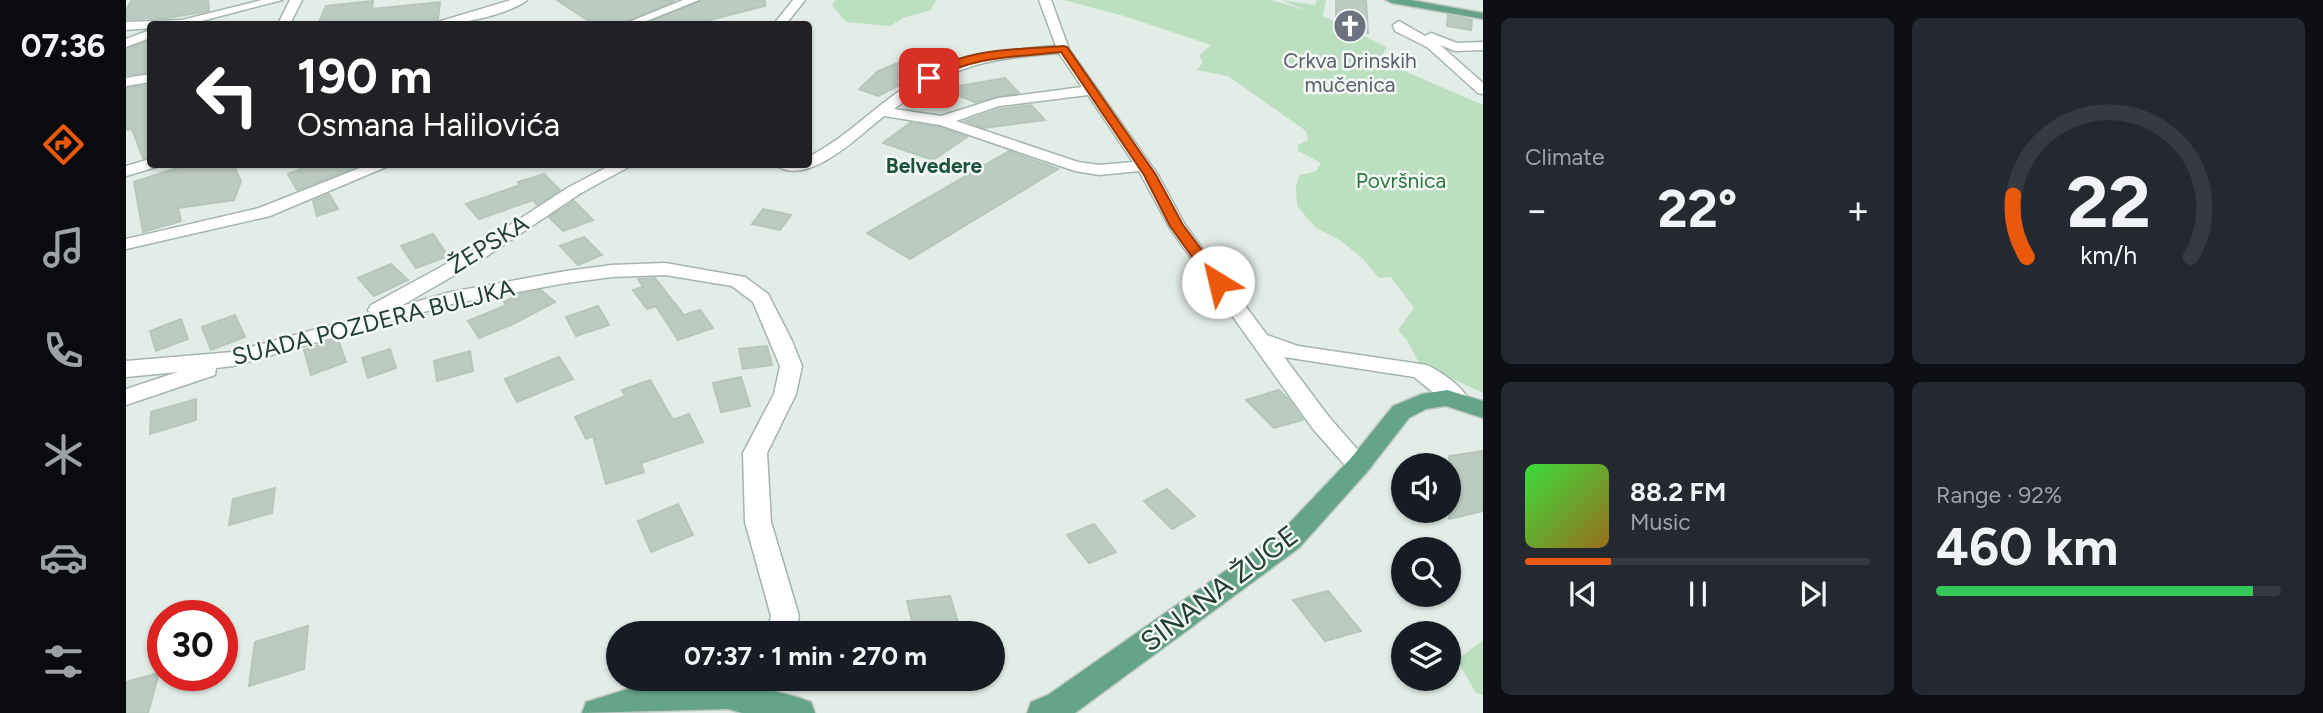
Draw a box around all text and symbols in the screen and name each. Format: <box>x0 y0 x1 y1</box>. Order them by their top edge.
church icon: Crkva Drinskih mučenica <box>1331 7 1369 45</box>
text: 07:36 <box>21 27 105 65</box>
text: 190 m <box>297 46 432 105</box>
pin <box>899 48 959 108</box>
place label: Crkva Drinskih mučenica <box>1283 48 1417 97</box>
icon: left <box>182 49 273 140</box>
icon: arrive <box>910 59 948 97</box>
text: Osmana Halilovića <box>297 106 560 144</box>
icon: directions <box>39 120 88 169</box>
text: Climate <box>1525 143 1604 171</box>
district label: Belvedere <box>886 153 983 178</box>
text: 22 <box>2066 158 2151 245</box>
park label: Površnica <box>1356 168 1446 193</box>
text: 22° <box>1658 178 1737 240</box>
text: − <box>1525 187 1549 233</box>
text: + <box>1846 187 1870 233</box>
street label: ŽEPSKA <box>443 208 534 280</box>
icon: music <box>39 223 88 272</box>
text: km/h <box>2080 240 2137 270</box>
position arrow <box>1181 245 1255 319</box>
street label: SUADA POZDERA BULJKA <box>229 273 518 371</box>
icon: phone <box>39 326 88 375</box>
icon: climate <box>39 430 88 479</box>
map controls <box>1391 453 1461 691</box>
button: sound <box>1391 453 1461 523</box>
text: 88.2 FM <box>1630 476 1726 508</box>
text: Range · 92% <box>1936 481 2062 509</box>
text: Music <box>1630 508 1691 536</box>
text: 460 km <box>1936 516 2118 578</box>
street label: SINANA ŽUGE <box>1133 518 1305 658</box>
icon: car <box>39 533 88 582</box>
button: search <box>1391 537 1461 607</box>
icon: previous <box>1564 575 1602 613</box>
icon: pause <box>1679 575 1717 613</box>
icon: next <box>1794 575 1832 613</box>
speed limit sign: 30 <box>147 600 238 691</box>
button: layers <box>1391 621 1461 691</box>
icon: filters <box>39 637 88 686</box>
text: 07:37 · 1 min · 270 m <box>684 640 927 672</box>

